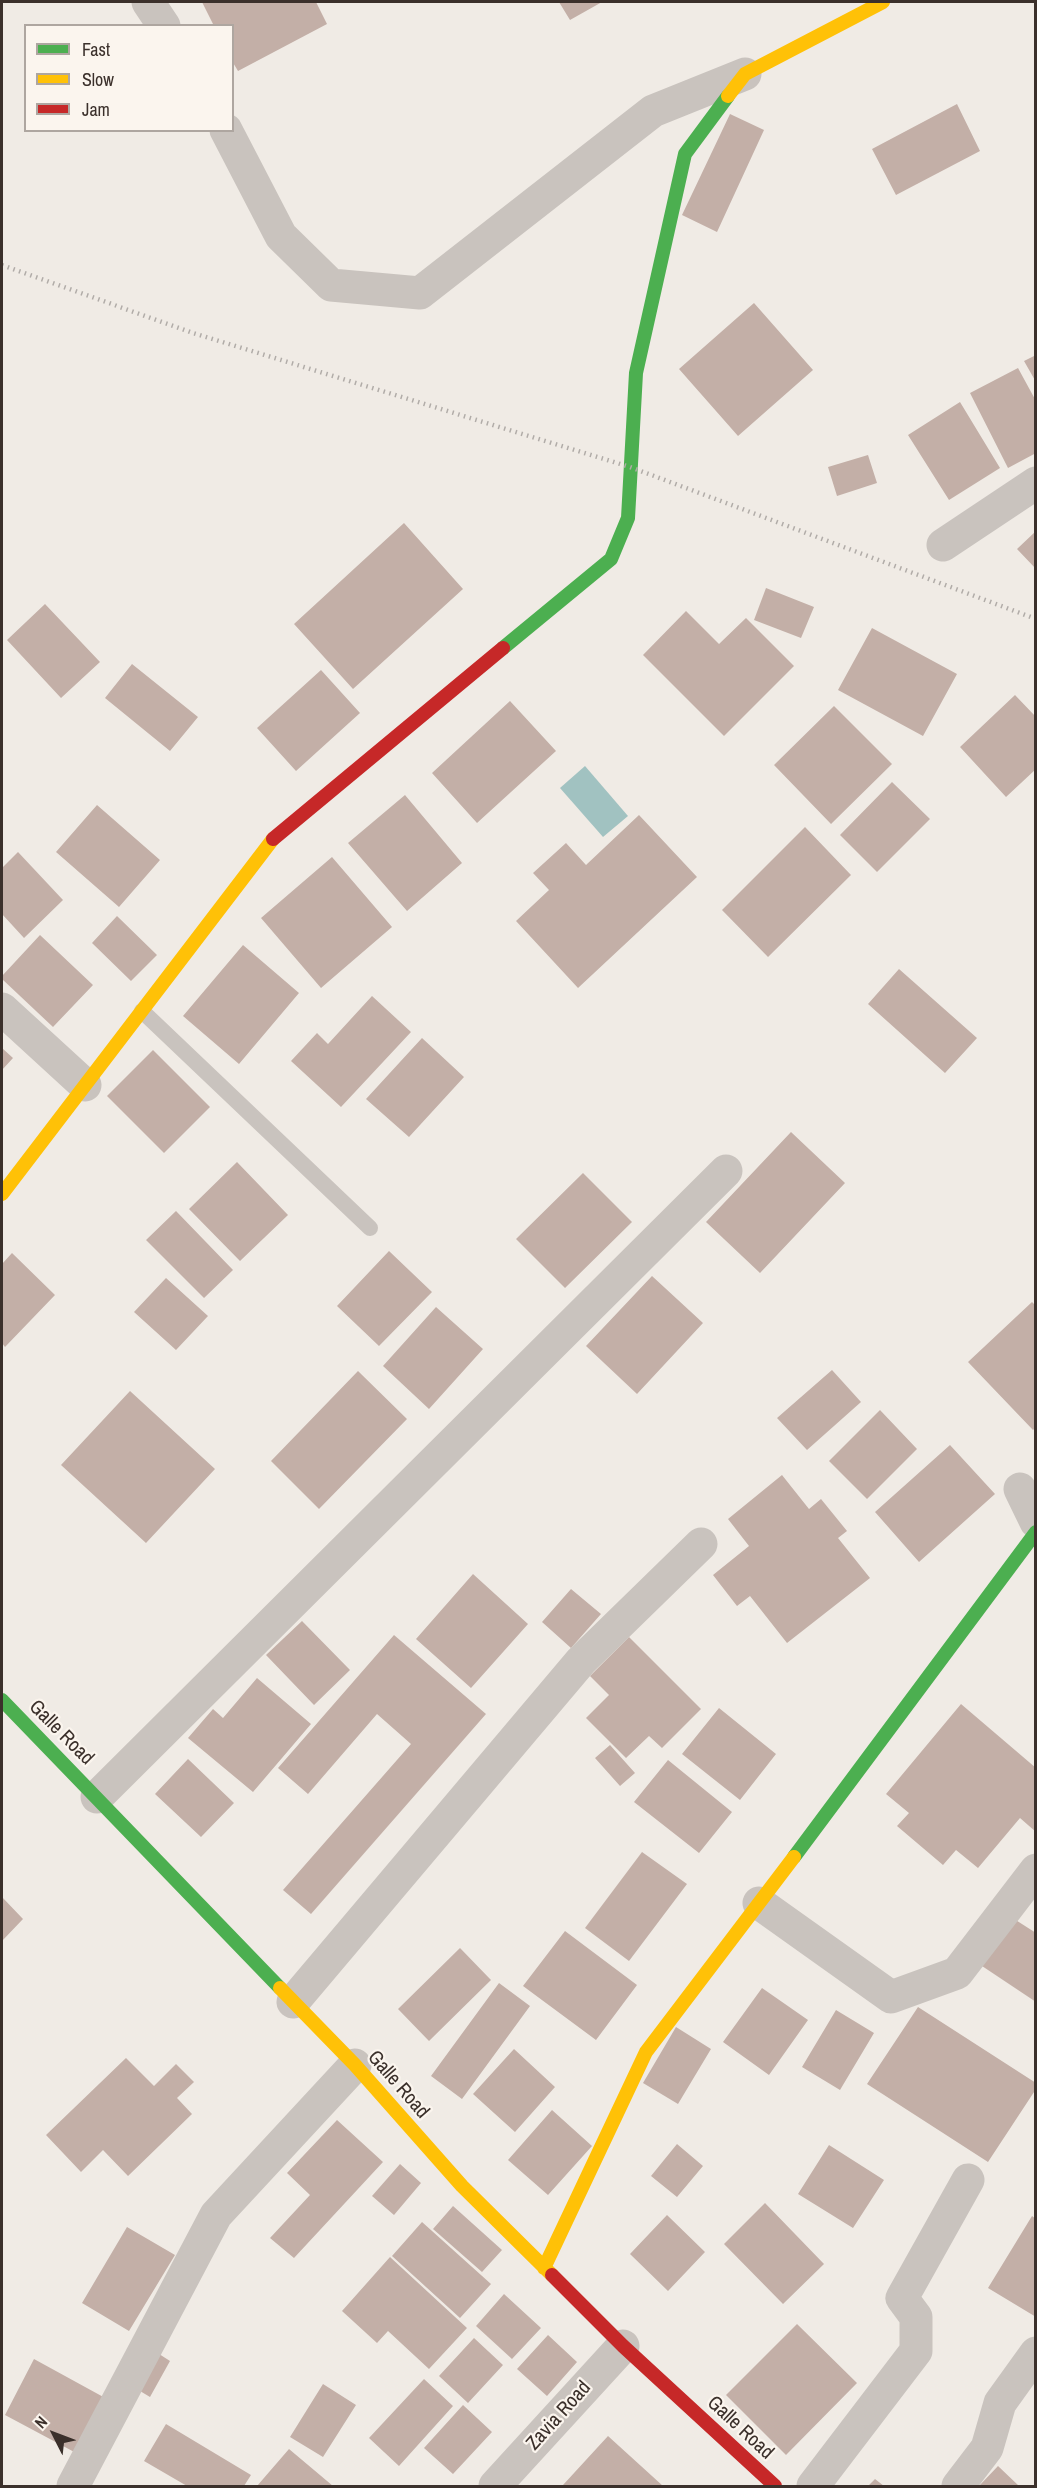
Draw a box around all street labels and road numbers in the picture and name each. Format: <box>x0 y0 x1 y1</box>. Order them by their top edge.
street label: Galle Road <box>24 1696 98 1770</box>
street label: Galle Road <box>362 2046 434 2124</box>
street label: Zavia Road <box>522 2376 596 2456</box>
street label: Galle Road <box>702 2391 778 2465</box>

